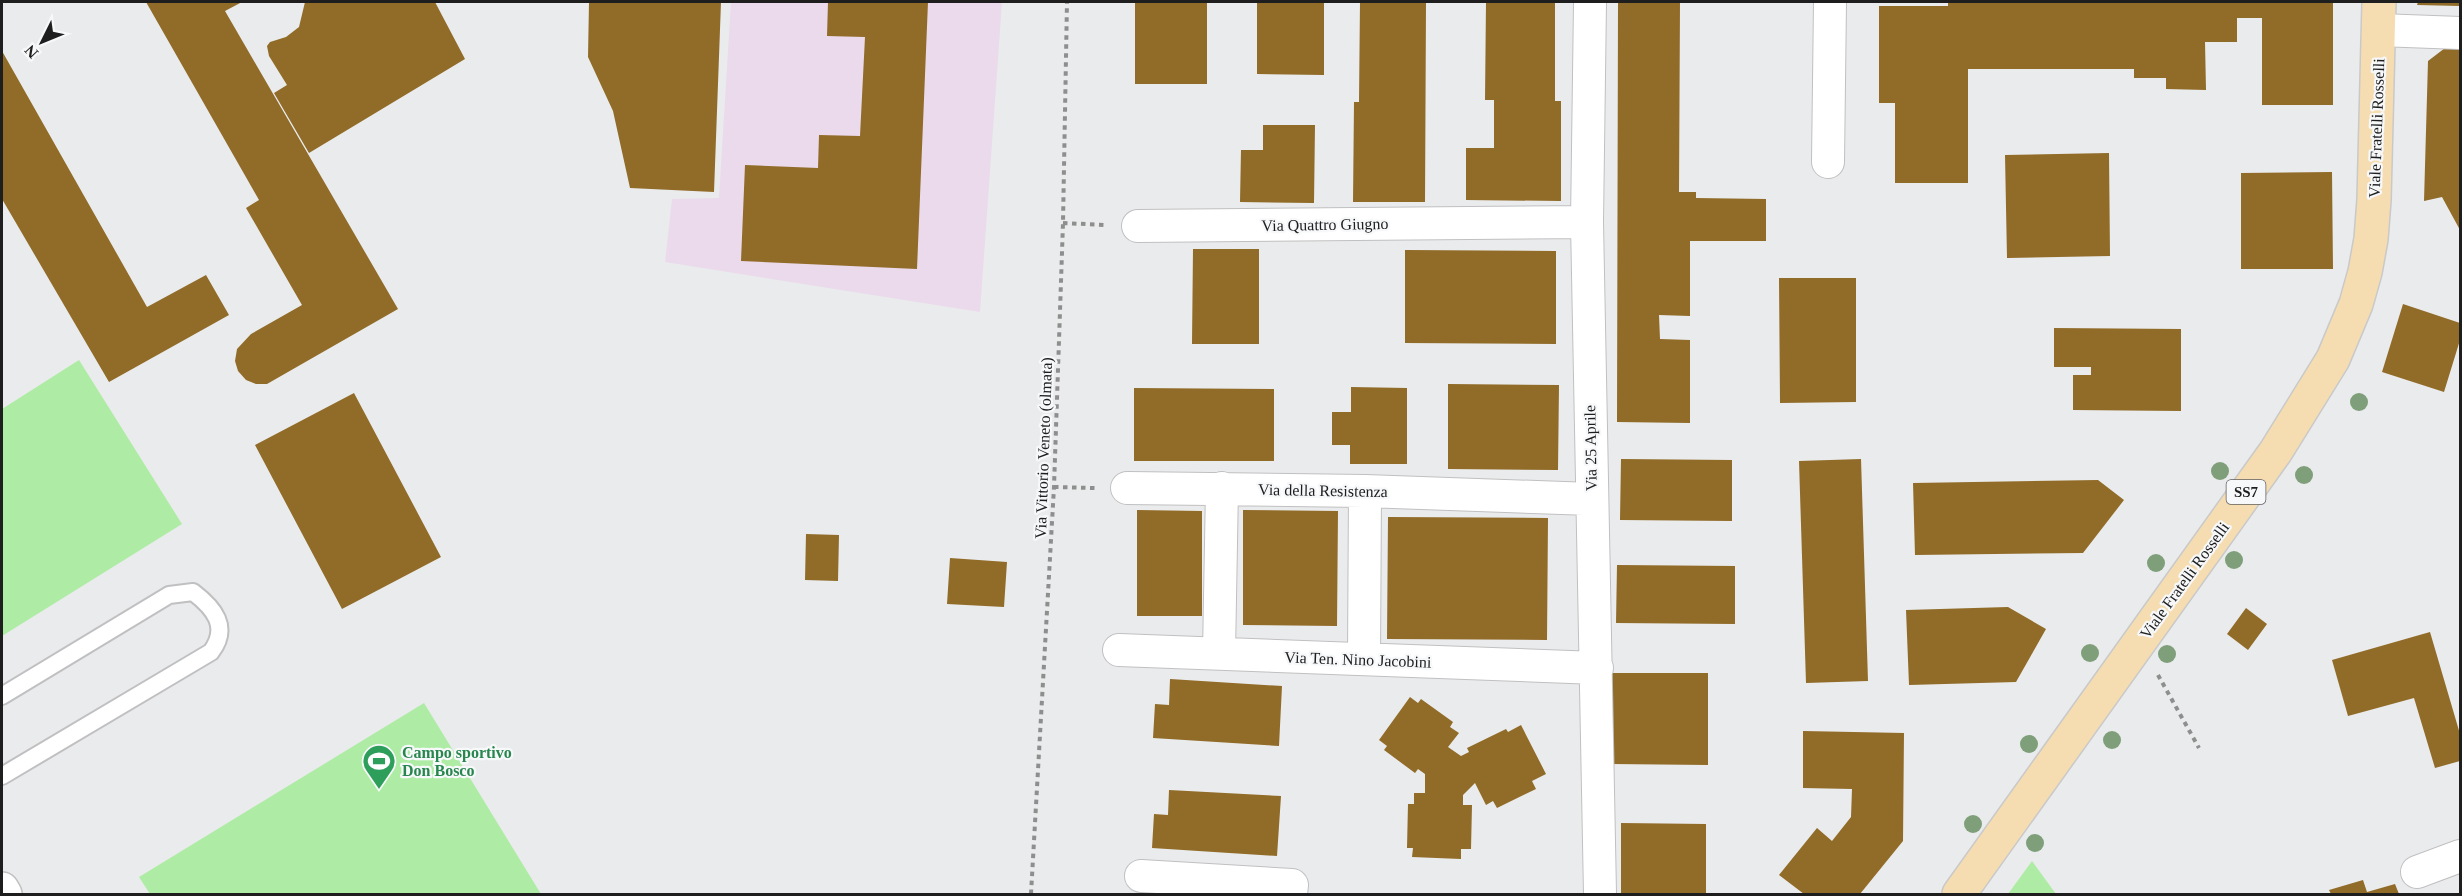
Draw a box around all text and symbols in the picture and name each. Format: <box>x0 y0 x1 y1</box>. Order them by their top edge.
north arrow <box>12 12 72 72</box>
text: N <box>21 42 42 62</box>
street label: Viale Fratelli Rosselli <box>2366 57 2387 198</box>
street label: Via Quattro Giugno <box>1261 215 1389 235</box>
street label: Via Vittorio Veneto (olmata) <box>1032 357 1056 539</box>
street label: Via 25 Aprile <box>1581 405 1601 491</box>
road number: SS7 <box>2226 480 2266 504</box>
street label: Via della Resistenza <box>1258 481 1388 500</box>
street label: Viale Fratelli Rosselli <box>2137 518 2233 642</box>
street label: Via Ten. Nino Jacobini <box>1284 648 1432 671</box>
sports icon: Campo sportivo Don Bosco <box>361 743 397 790</box>
place label: Campo sportivo Don Bosco <box>402 744 512 779</box>

